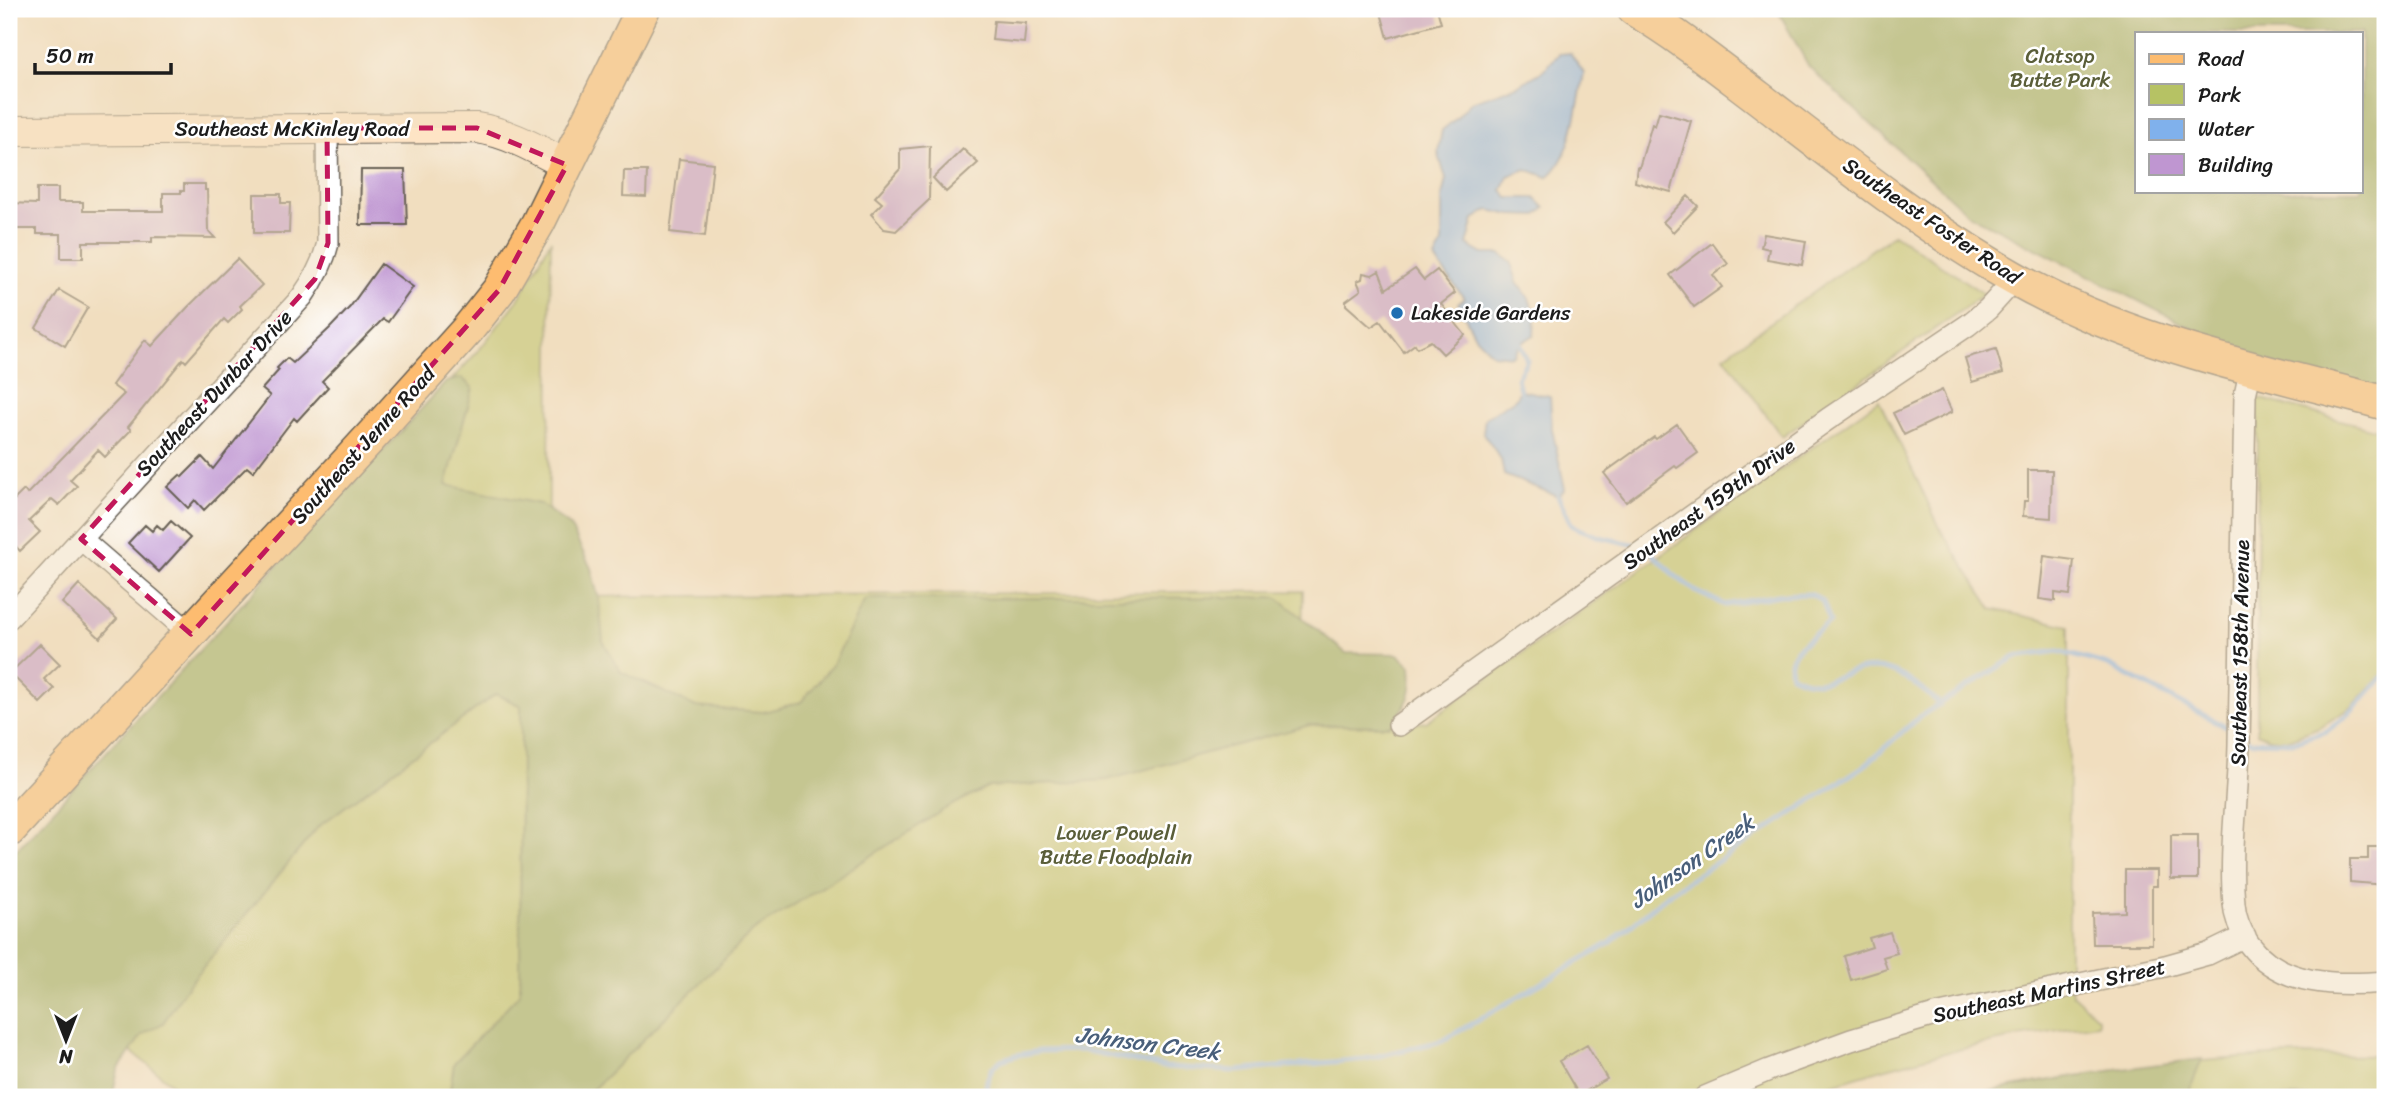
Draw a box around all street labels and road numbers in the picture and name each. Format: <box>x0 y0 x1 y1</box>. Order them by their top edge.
street label: Southeast McKinley Road <box>175 110 411 148</box>
street label: Southeast Foster Road <box>1835 147 2031 296</box>
street label: Southeast Dunbar Drive <box>126 300 302 486</box>
street label: Southeast Jenne Road <box>281 355 446 533</box>
street label: Southeast 159th Drive <box>1614 428 1804 580</box>
street label: Southeast 158th Avenue <box>2219 539 2261 767</box>
street label: Southeast Martins Street <box>1929 948 2169 1034</box>

